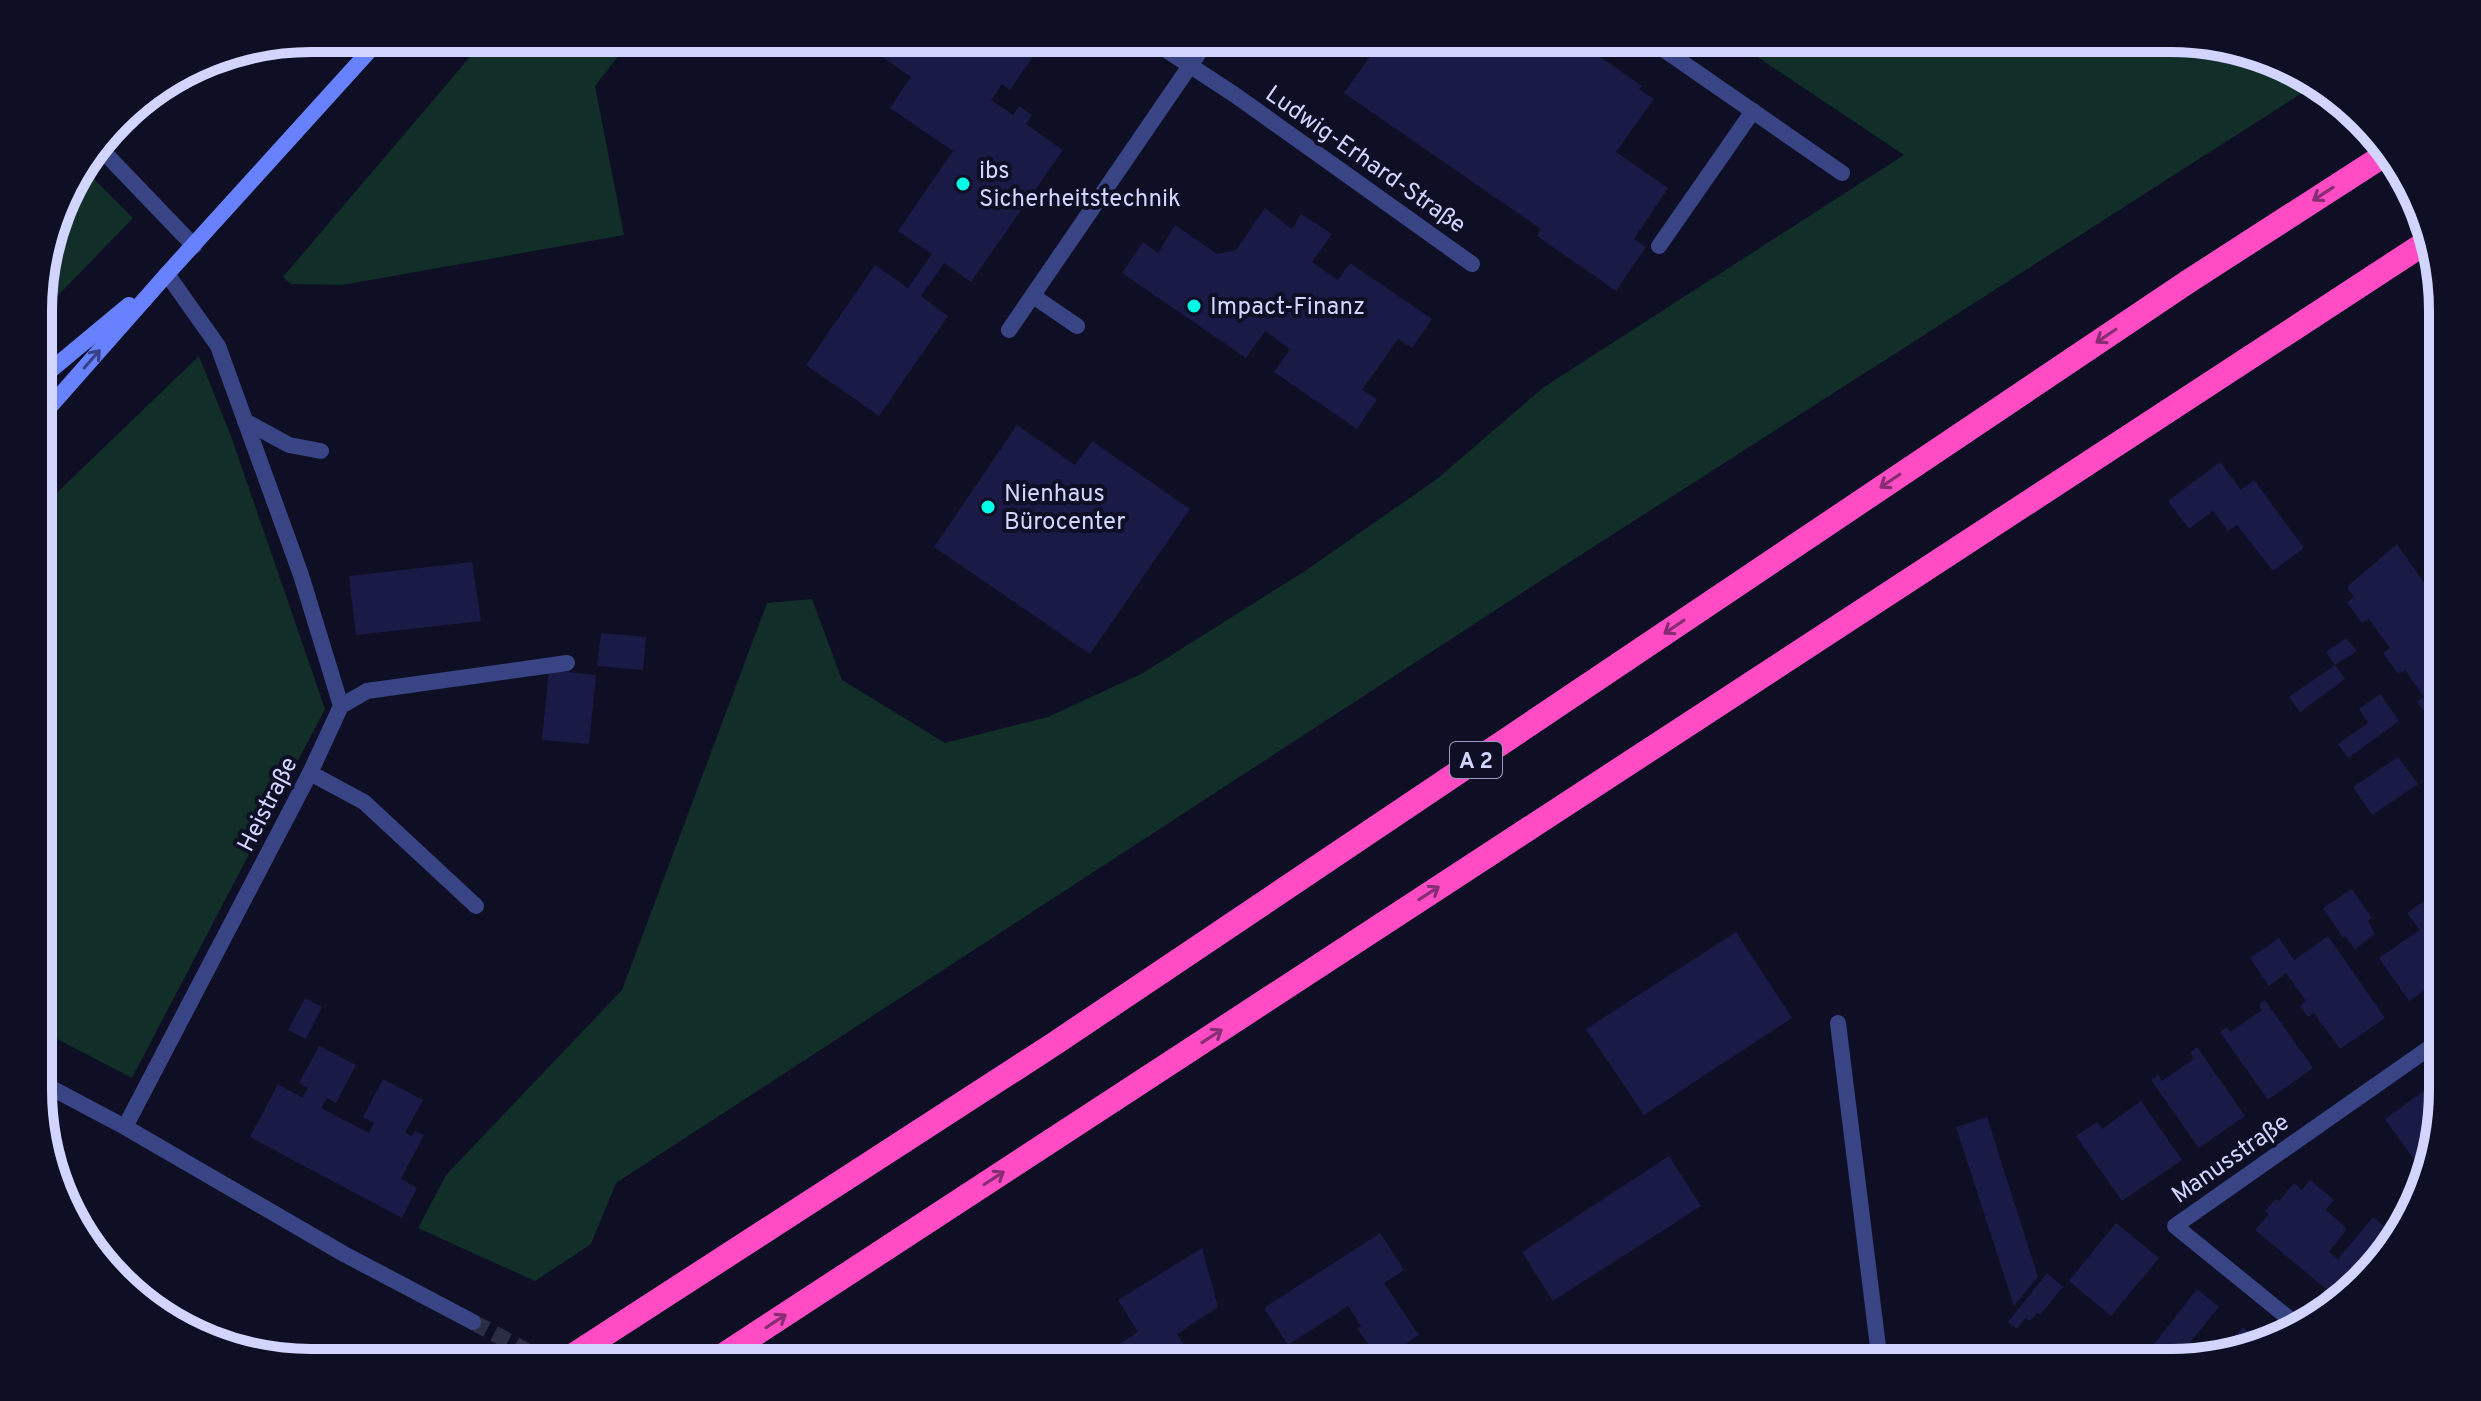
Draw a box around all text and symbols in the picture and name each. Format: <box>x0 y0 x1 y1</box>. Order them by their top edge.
street label: Ludwig-Erhard-Straße <box>1259 80 1471 241</box>
place label: ibs Sicherheitstechnik <box>979 157 1181 215</box>
marker: ibs Sicherheitstechnik <box>954 175 972 193</box>
one-way arrow <box>2312 187 2335 203</box>
place label: Impact-Finanz <box>1210 293 1365 323</box>
marker: Impact-Finanz <box>1185 297 1203 315</box>
one-way arrow <box>2095 328 2117 345</box>
one-way arrow <box>82 350 100 370</box>
one-way arrow <box>1879 473 1901 490</box>
place label: Nienhaus Bürocenter <box>1004 480 1126 538</box>
marker: Nienhaus Bürocenter <box>979 498 997 516</box>
one-way arrow <box>1663 619 1686 635</box>
road number: A 2 <box>1450 742 1502 778</box>
street label: Heistraße <box>232 752 305 857</box>
one-way arrow <box>1417 885 1440 901</box>
one-way arrow <box>1200 1027 1222 1044</box>
street label: Manusstraße <box>2167 1108 2296 1211</box>
one-way arrow <box>982 1170 1005 1186</box>
one-way arrow <box>765 1312 787 1329</box>

